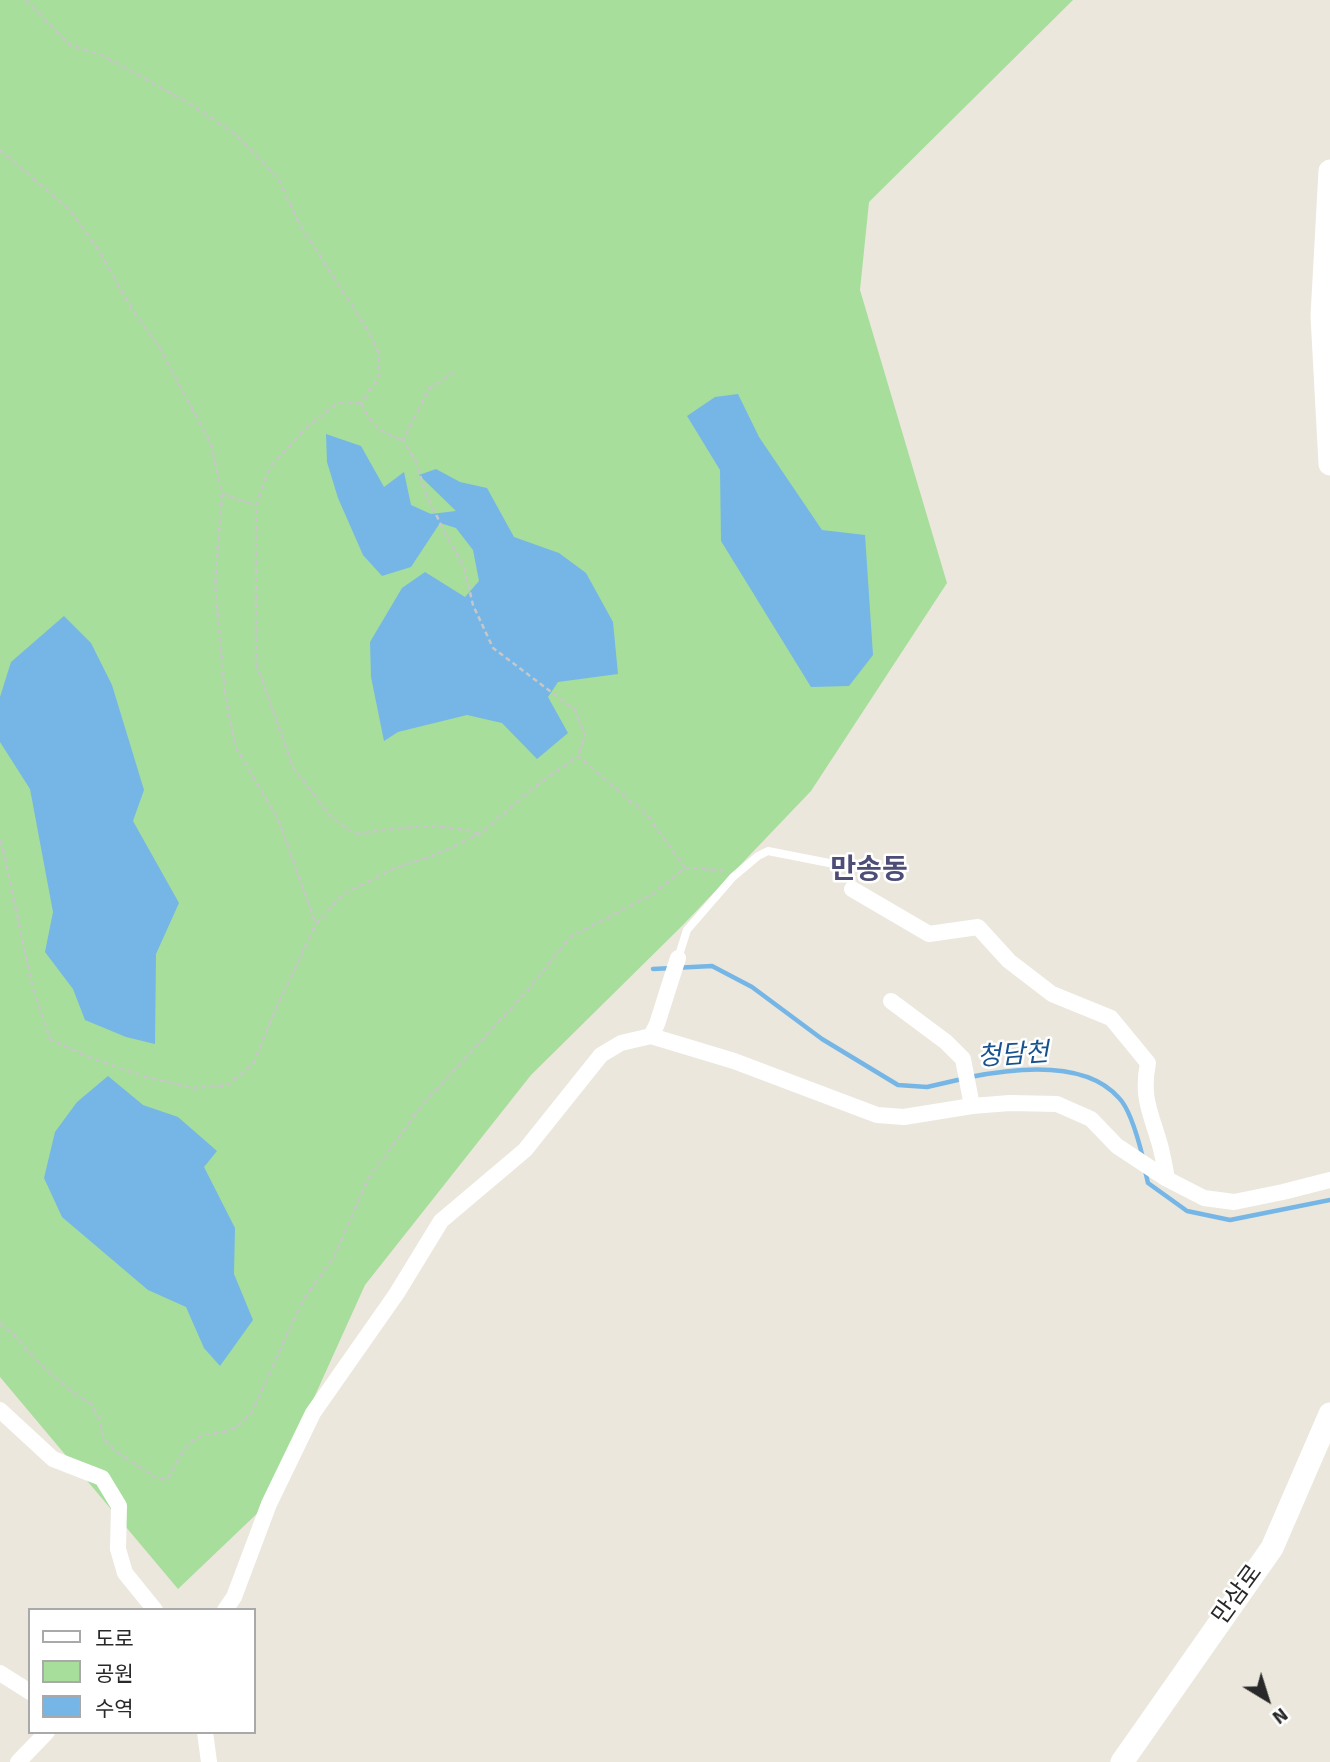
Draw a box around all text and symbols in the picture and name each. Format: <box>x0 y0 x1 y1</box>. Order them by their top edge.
district label: 만송동 <box>830 854 908 888</box>
water label: 청담천 <box>976 1038 1050 1074</box>
street label: 만삼로 <box>1207 1560 1269 1630</box>
legend <box>28 1608 256 1734</box>
text: 도로 <box>95 1626 134 1652</box>
text: 공원 <box>95 1661 134 1687</box>
north arrow <box>1232 1664 1302 1734</box>
text: 수역 <box>95 1696 134 1722</box>
text: N <box>1267 1702 1293 1729</box>

